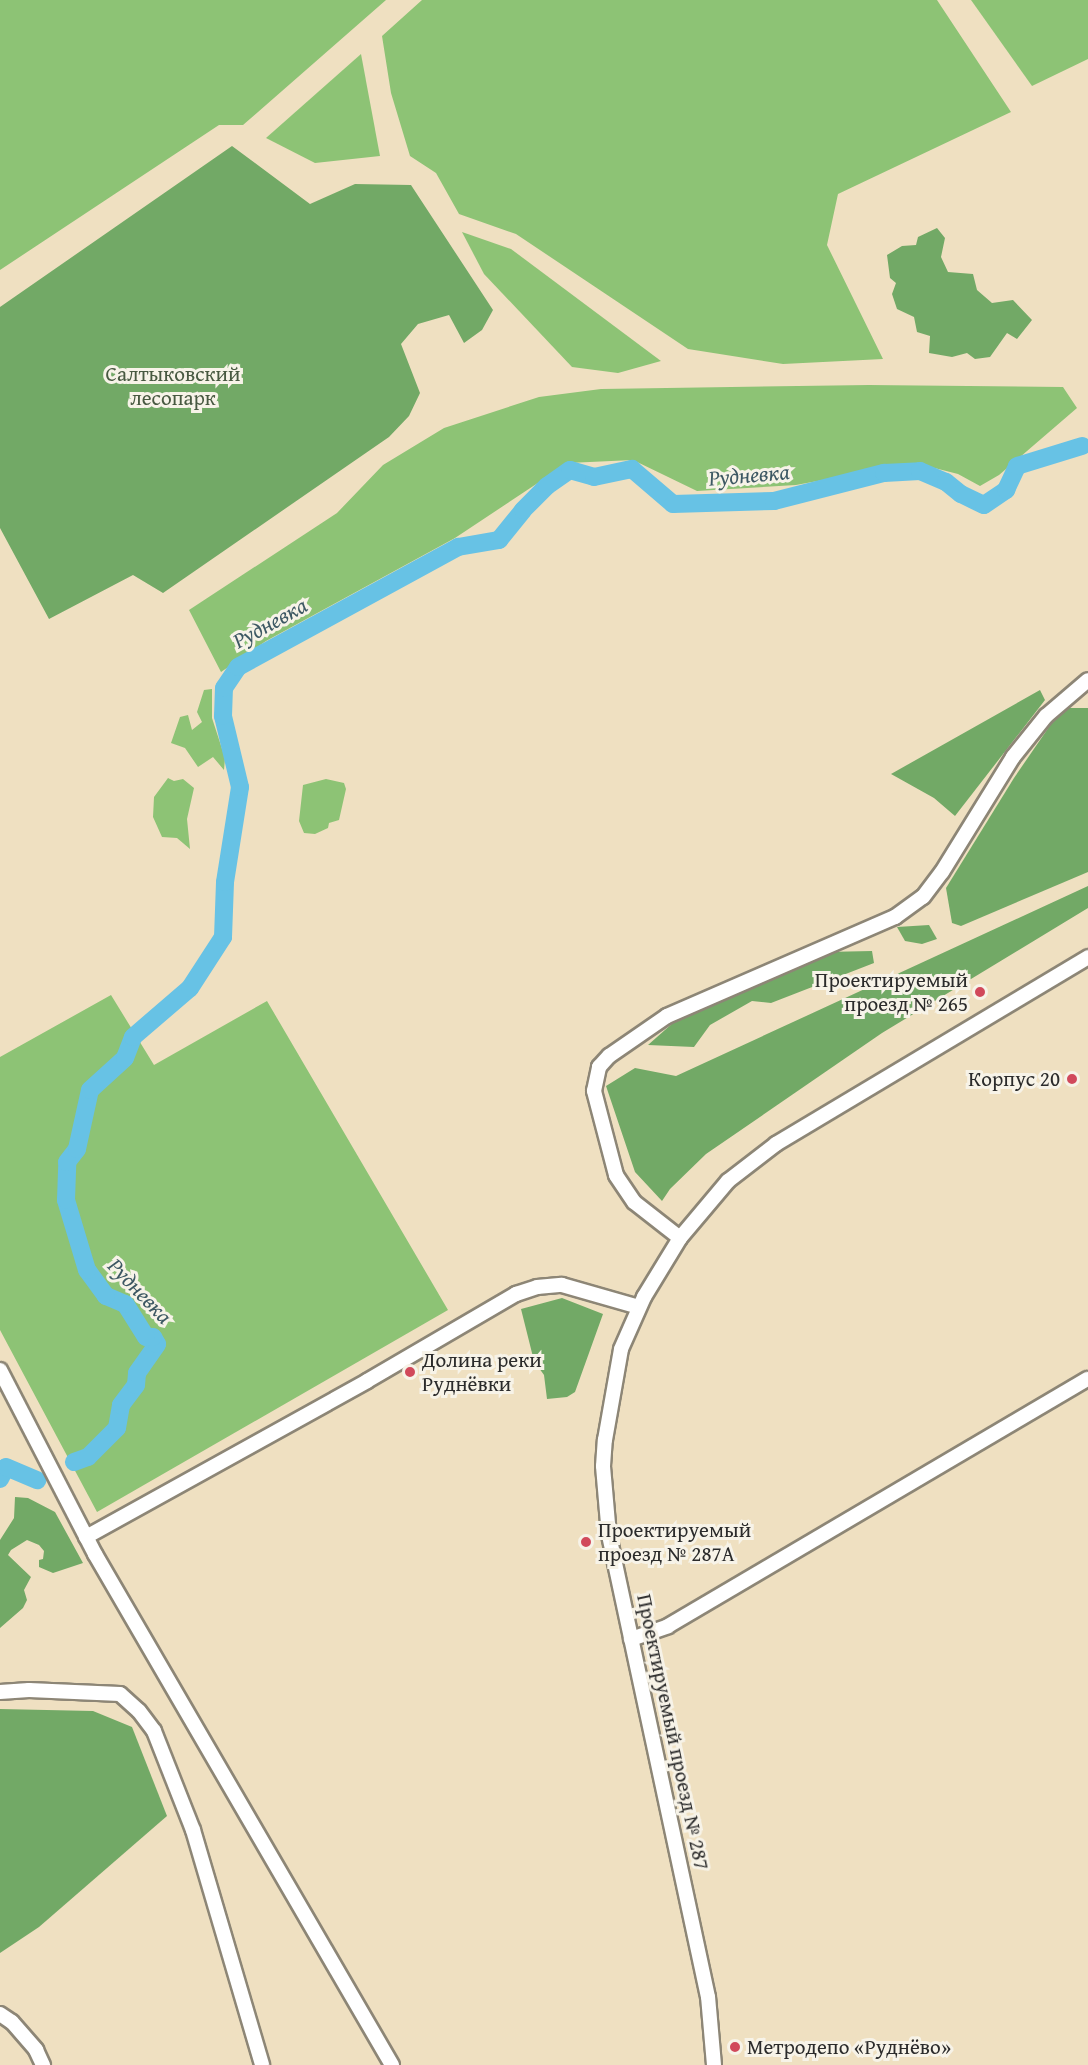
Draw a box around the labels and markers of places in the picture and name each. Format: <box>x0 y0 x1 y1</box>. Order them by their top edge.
place label: Проектируемый проезд № 265 <box>815 967 968 1017</box>
marker: Проектируемый проезд № 265 <box>973 985 987 999</box>
place label: Корпус 20 <box>968 1066 1060 1092</box>
marker: Корпус 20 <box>1065 1072 1079 1086</box>
place label: Долина реки Руднёвки <box>422 1347 542 1397</box>
marker: Долина реки Руднёвки <box>403 1365 417 1379</box>
place label: Проектируемый проезд № 287А <box>598 1517 751 1567</box>
marker: Проектируемый проезд № 287А <box>579 1535 593 1549</box>
place label: Метродепо «Руднёво» <box>747 2034 951 2060</box>
marker: Метродепо «Руднёво» <box>728 2040 742 2054</box>

